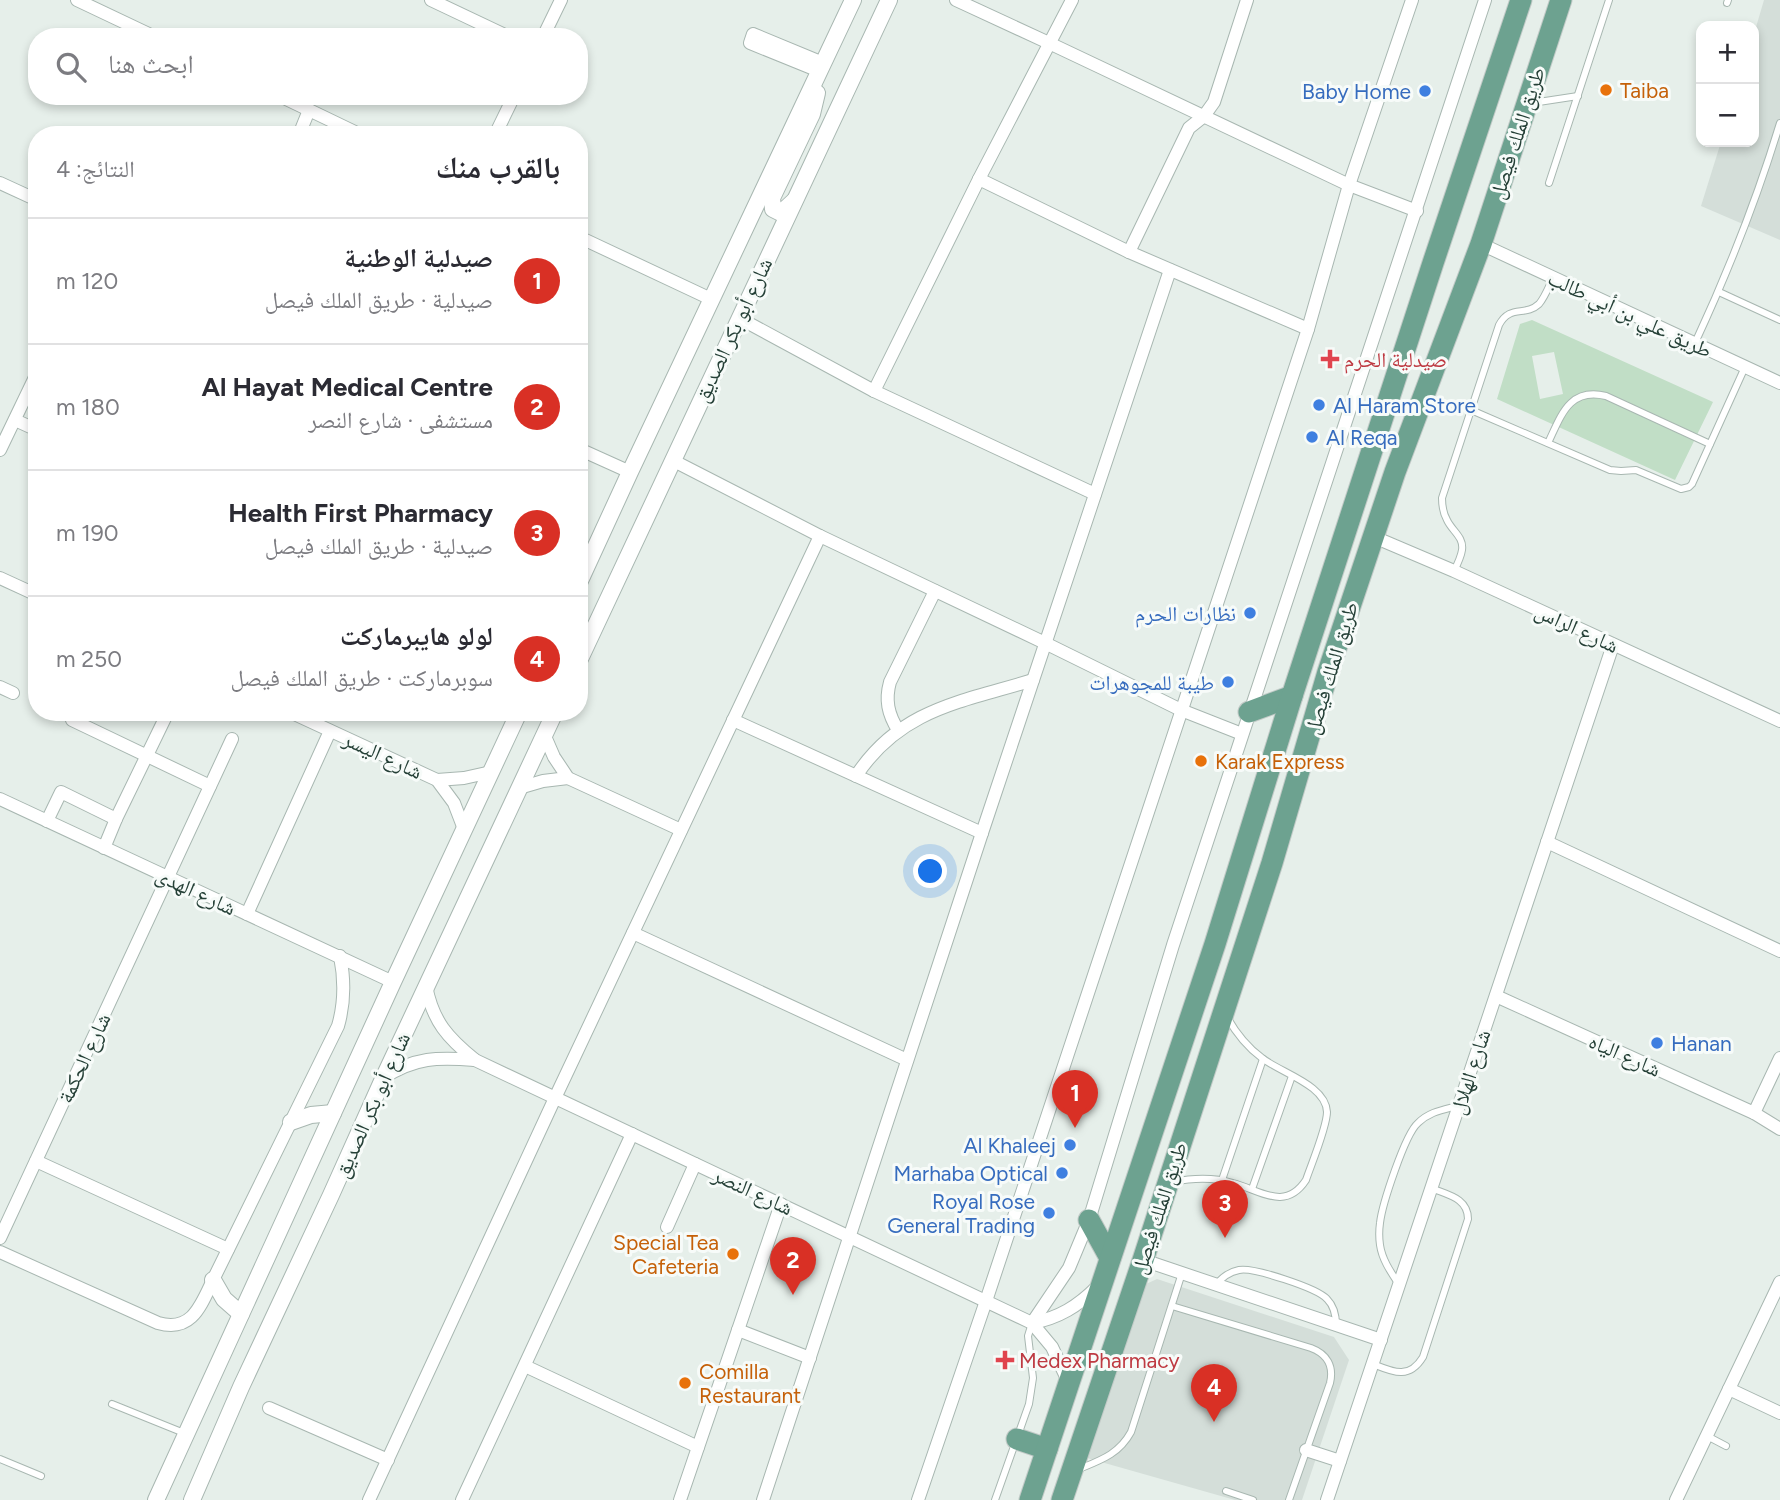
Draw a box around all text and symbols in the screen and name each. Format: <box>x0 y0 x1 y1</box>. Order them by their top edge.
map controls <box>1696 21 1759 147</box>
button: + <box>1696 21 1759 84</box>
search box <box>28 28 588 105</box>
icon: search <box>52 48 90 86</box>
text: ابحث هنا <box>108 48 194 80</box>
street label: طريق الملك فيصل <box>1484 64 1551 202</box>
place label: Taiba <box>1620 78 1669 103</box>
place label: Baby Home <box>1302 79 1411 104</box>
marker: Taiba <box>1598 82 1614 98</box>
marker: Baby Home <box>1417 83 1433 99</box>
button: − <box>1696 84 1759 147</box>
text: بالقرب منك <box>436 149 560 186</box>
text: النتائج: 4 <box>56 155 135 183</box>
text: صيدلية الوطنية <box>344 242 493 274</box>
street label: شارع أبو بكر الصديق <box>689 254 778 407</box>
street label: طريق علي بن أبي طالب <box>1542 265 1716 367</box>
text: 120 m <box>56 267 118 295</box>
text: 1 <box>532 267 542 295</box>
text: صيدلية · طريق الملك فيصل <box>265 286 493 314</box>
place label: صيدلية الحرم <box>1344 347 1447 374</box>
marker: صيدلية الحرم <box>1322 351 1338 367</box>
text: Al Hayat Medical Centre <box>201 371 493 403</box>
text: 180 m <box>56 393 120 421</box>
text: 2 <box>530 393 544 421</box>
place label: Al Haram Store <box>1333 393 1476 418</box>
marker: Al Haram Store <box>1311 397 1327 413</box>
text: مستشفى · شارع النصر <box>308 406 493 434</box>
place label: Al Reqa <box>1326 425 1397 450</box>
marker: Al Reqa <box>1304 429 1320 445</box>
text: Health First Pharmacy <box>228 497 493 529</box>
text: 190 m <box>56 519 119 547</box>
text: 3 <box>531 519 543 547</box>
text: صيدلية · طريق الملك فيصل <box>265 532 493 560</box>
street label: شارع الراس <box>1531 598 1623 659</box>
street label: طريق الملك فيصل <box>1299 599 1364 738</box>
place label: نظارات الحرم <box>1135 601 1236 628</box>
marker: نظارات الحرم <box>1242 605 1258 621</box>
text: لولو هايبرماركت <box>340 620 493 652</box>
text: 250 m <box>56 645 122 673</box>
text: 4 <box>530 645 544 673</box>
text: سوبرماركت · طريق الملك فيصل <box>230 664 493 692</box>
place label: طيبة للمجوهرات <box>1089 670 1214 695</box>
marker: طيبة للمجوهرات <box>1220 674 1236 690</box>
street label: شارع اليسر <box>338 725 427 785</box>
place label: Karak Express <box>1215 749 1344 774</box>
marker: Karak Express <box>1193 753 1209 769</box>
your location <box>913 854 947 888</box>
street label: شارع الهدى <box>152 862 240 921</box>
street label: شارع الحكمة <box>52 1009 117 1107</box>
street label: شارع الهلال <box>1445 1026 1496 1118</box>
street label: شارع أبو بكر الصديق <box>329 1028 416 1182</box>
street label: شارع الياه <box>1585 1028 1665 1083</box>
place label: Hanan <box>1671 1031 1732 1056</box>
marker: Hanan <box>1649 1035 1665 1051</box>
pin: 1 <box>1052 1070 1098 1128</box>
place label: Al Khaleej <box>964 1133 1056 1158</box>
marker: Al Khaleej <box>1062 1137 1078 1153</box>
street label: طريق الملك فيصل <box>1126 1139 1193 1277</box>
street label: شارع النصر <box>708 1161 797 1221</box>
place label: Marhaba Optical <box>894 1161 1048 1186</box>
marker: Marhaba Optical <box>1054 1165 1070 1181</box>
pin: 3 <box>1202 1180 1248 1238</box>
place label: Royal Rose General Trading <box>887 1189 1035 1238</box>
marker: Royal Rose General Trading <box>1041 1205 1057 1221</box>
place label: Special Tea Cafeteria <box>613 1230 719 1279</box>
pin: 2 <box>770 1237 816 1295</box>
marker: Special Tea Cafeteria <box>725 1246 741 1262</box>
place label: Medex Pharmacy <box>1019 1348 1179 1373</box>
marker: Medex Pharmacy <box>997 1352 1013 1368</box>
place label: Comilla Restaurant <box>699 1359 801 1408</box>
pin: 4 <box>1191 1364 1237 1422</box>
marker: Comilla Restaurant <box>677 1375 693 1391</box>

